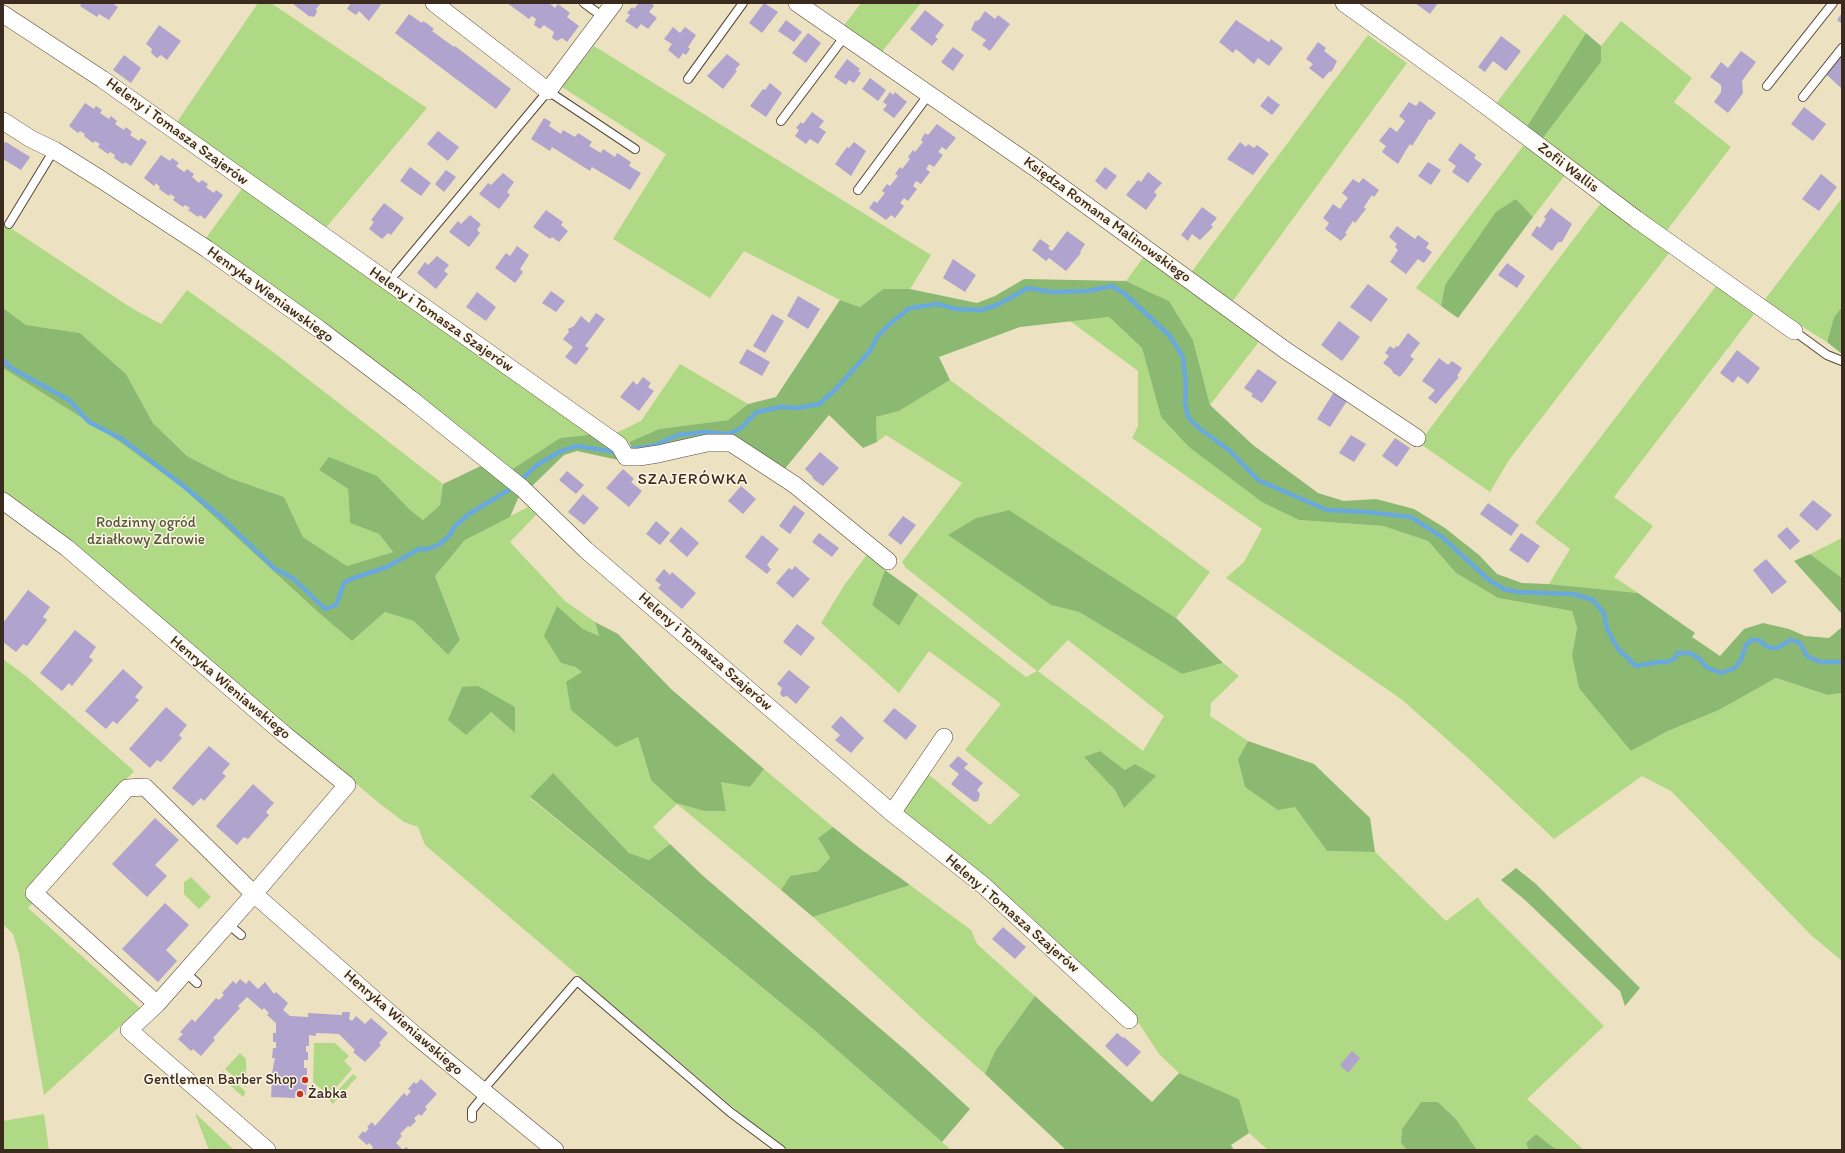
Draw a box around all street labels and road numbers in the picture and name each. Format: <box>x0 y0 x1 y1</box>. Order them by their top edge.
street label: Heleny i Tomasza Szajerów <box>102 74 252 190</box>
street label: Zofii Wallis <box>1534 139 1602 197</box>
street label: Księdza Romana Malinowskiego <box>1020 153 1194 287</box>
street label: Henryka Wieniawskiego <box>203 243 337 347</box>
street label: Heleny i Tomasza Szajerów <box>365 263 517 377</box>
street label: Heleny i Tomasza Szajerów <box>634 589 776 715</box>
street label: Henryka Wieniawskiego <box>166 632 294 744</box>
street label: Heleny i Tomasza Szajerów <box>941 851 1083 977</box>
street label: Henryka Wieniawskiego <box>340 966 466 1080</box>

